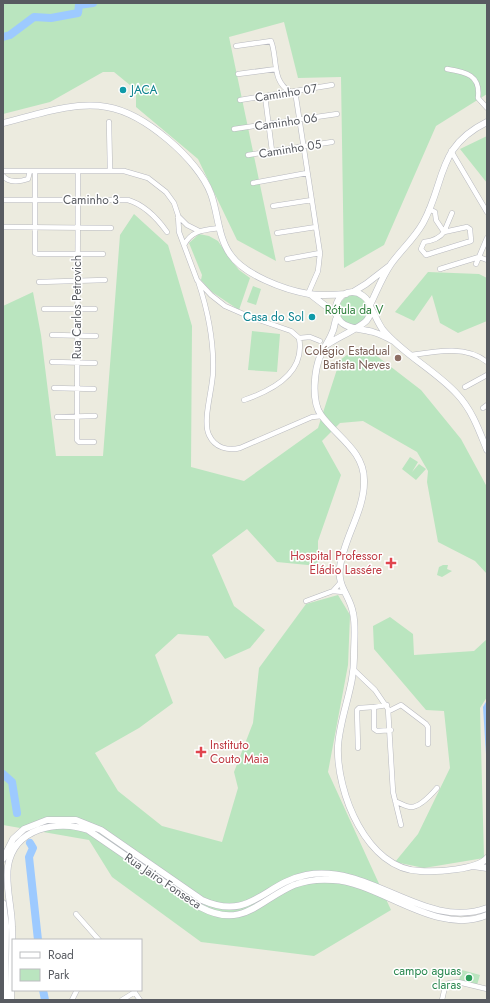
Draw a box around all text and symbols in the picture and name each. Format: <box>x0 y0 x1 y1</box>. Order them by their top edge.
street label: Caminho 07 <box>254 79 319 107</box>
place label: JACA <box>129 81 157 99</box>
marker: JACA <box>118 85 128 95</box>
street label: Caminho 06 <box>253 109 319 135</box>
street label: Caminho 05 <box>257 135 323 163</box>
street label: Caminho 3 <box>63 191 119 209</box>
street label: Rua Carlos Petrovich <box>68 255 86 359</box>
park label: Rótula da V <box>325 301 383 319</box>
place label: Casa do Sol <box>243 308 304 326</box>
marker: Casa do Sol <box>307 312 317 322</box>
place label: Colégio Estadual Batista Neves <box>304 342 390 374</box>
marker: Colégio Estadual Batista Neves <box>393 353 403 363</box>
place label: Hospital Professor Eládio Lassére <box>290 547 383 579</box>
marker: Hospital Professor Eládio Lassére <box>385 557 397 569</box>
place label: Instituto Couto Maia <box>210 736 269 768</box>
marker: Instituto Couto Maia <box>195 746 207 758</box>
street label: Rua Jairo Fonseca <box>121 849 205 914</box>
legend <box>12 939 142 991</box>
text: Road <box>48 946 74 964</box>
place label: campo aguas claras <box>394 962 461 994</box>
text: Park <box>48 966 70 984</box>
marker: campo aguas claras <box>464 973 474 983</box>

